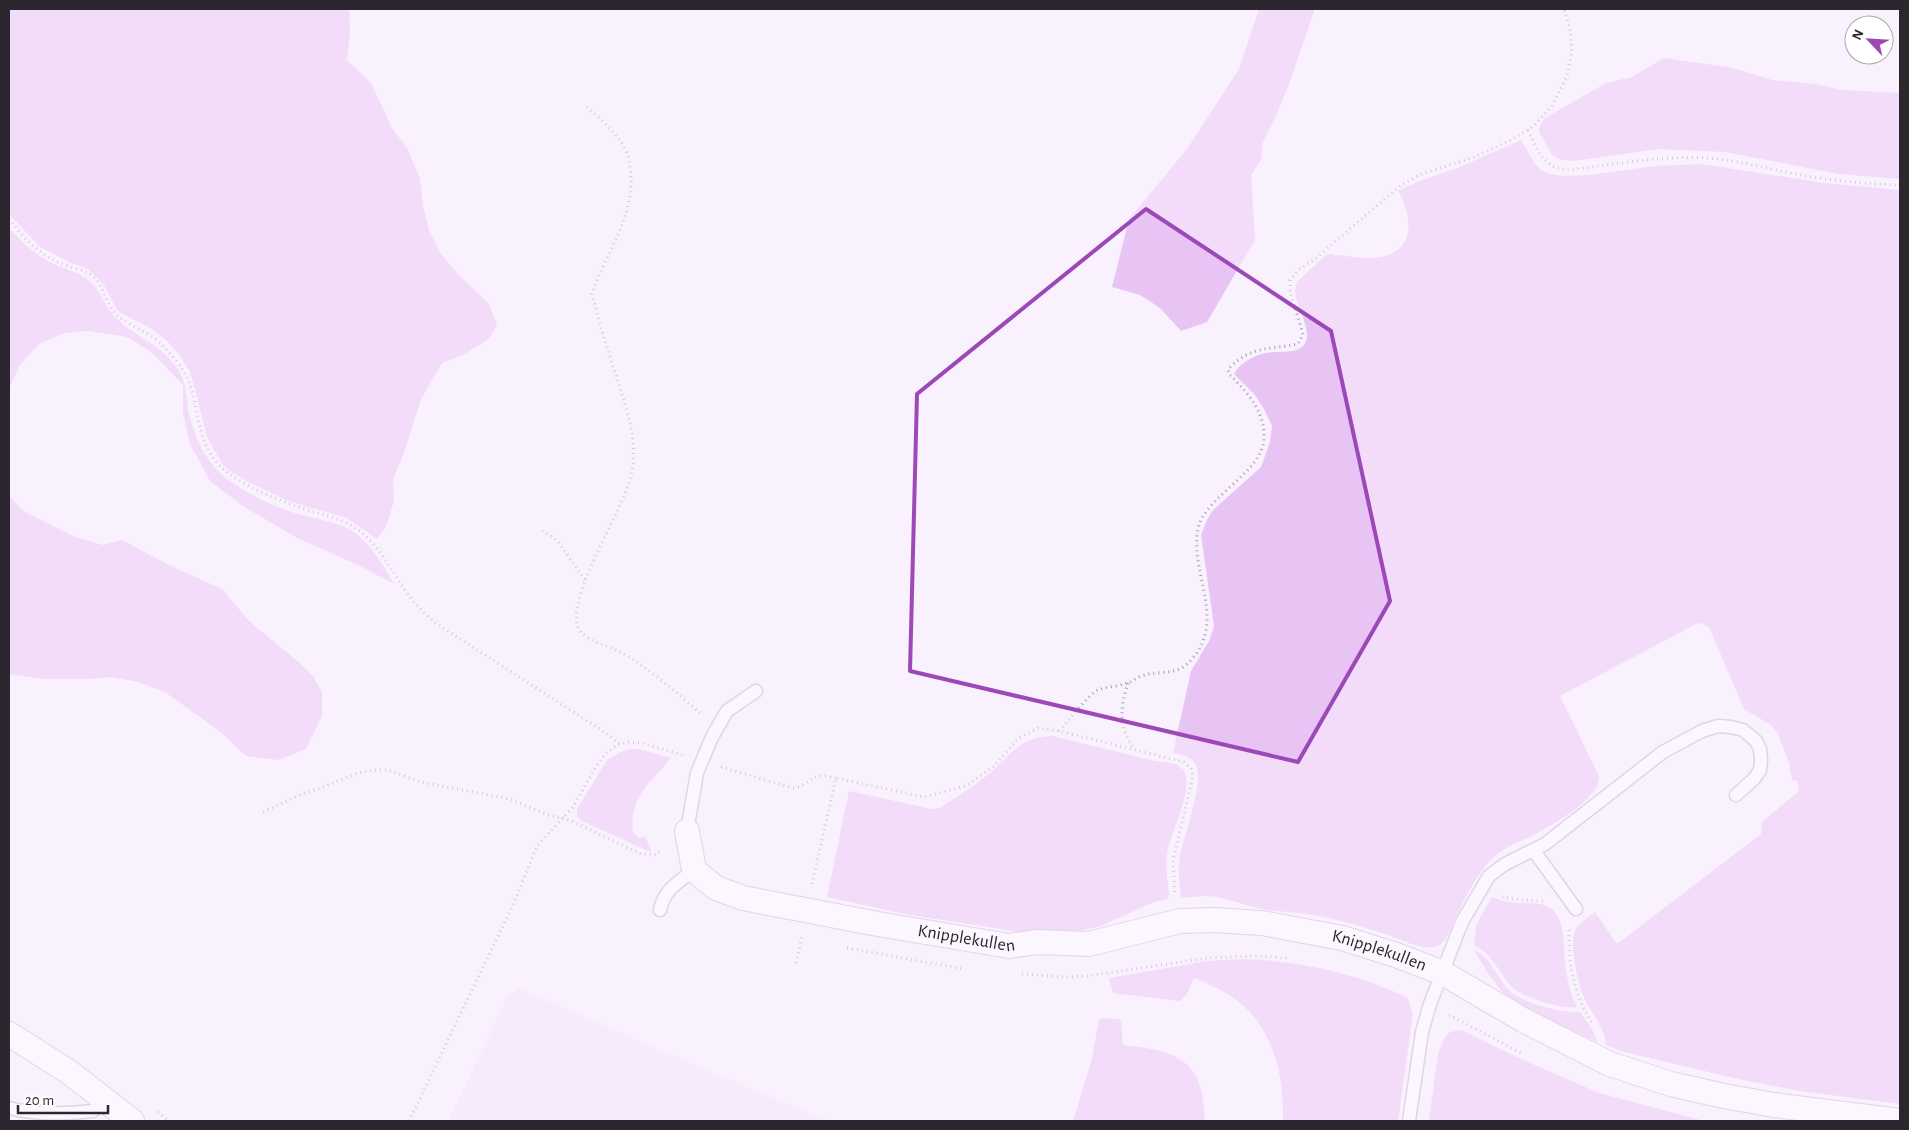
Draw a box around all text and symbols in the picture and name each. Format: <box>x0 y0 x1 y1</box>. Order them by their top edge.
north arrow <box>1844 15 1894 65</box>
text: N <box>1850 28 1867 42</box>
street label: Knipplekullen <box>916 922 1016 955</box>
street label: Knipplekullen <box>1330 927 1429 975</box>
scale bar <box>18 1082 108 1114</box>
text: 20 m <box>25 1093 54 1108</box>

